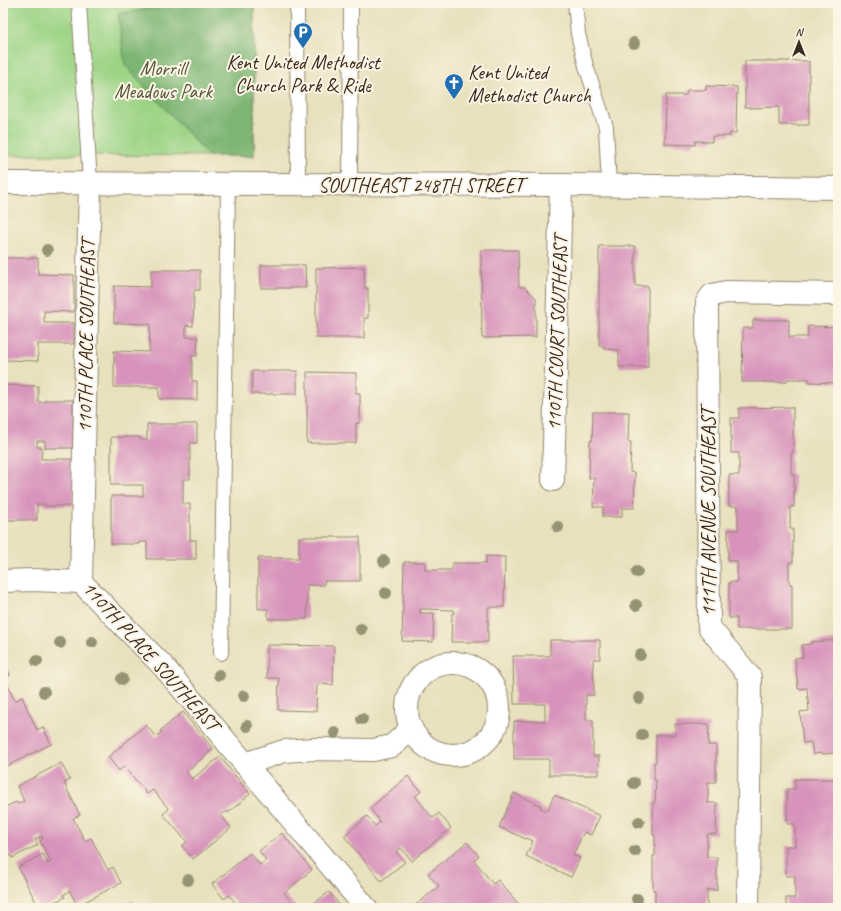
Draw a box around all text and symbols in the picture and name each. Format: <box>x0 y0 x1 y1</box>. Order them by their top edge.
parking icon: Kent United Methodist Church Park & Ride <box>292 21 314 49</box>
north arrow <box>779 22 819 62</box>
text: N <box>796 25 805 39</box>
place label: Kent United Methodist Church Park & Ride <box>226 50 382 98</box>
park label: Morrill Meadows Park <box>114 56 213 104</box>
place label: Kent United Methodist Church <box>468 60 592 108</box>
church icon: Kent United Methodist Church <box>443 72 465 100</box>
street label: SOUTHEAST 248TH STREET <box>318 173 529 198</box>
street label: 110TH COURT SOUTHEAST <box>541 231 573 431</box>
street label: 110TH PLACE SOUTHEAST <box>72 235 100 433</box>
street label: 111TH AVENUE SOUTHEAST <box>696 403 721 616</box>
street label: 110TH PLACE SOUTHEAST <box>77 576 228 739</box>

